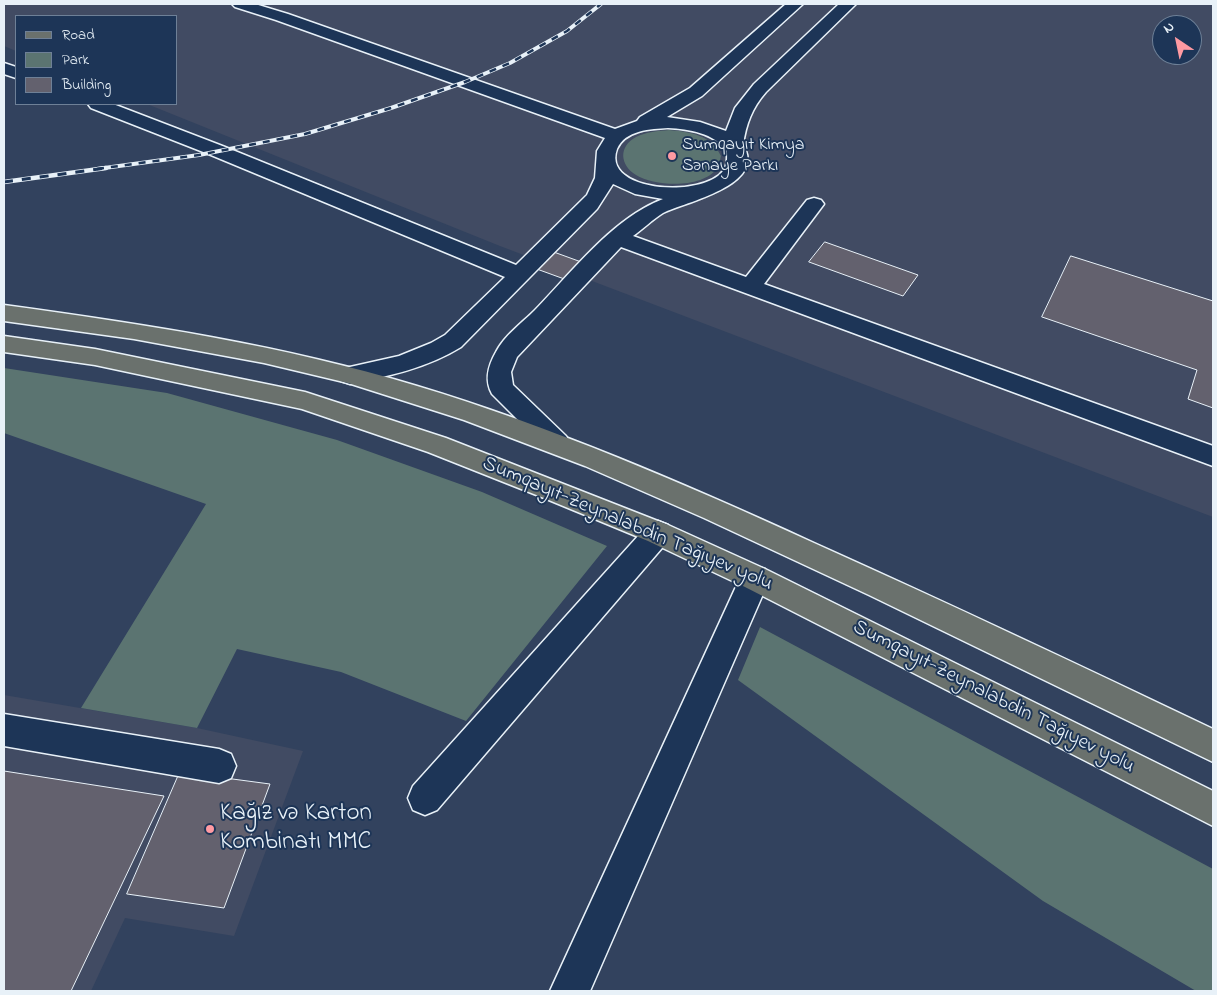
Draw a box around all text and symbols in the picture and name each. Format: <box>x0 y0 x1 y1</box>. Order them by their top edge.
legend <box>15 15 178 105</box>
north arrow <box>1152 15 1202 65</box>
text: N <box>1159 17 1179 39</box>
text: Road <box>62 24 95 46</box>
text: Park <box>62 49 89 71</box>
text: Building <box>62 74 111 96</box>
place label: Sumqayıt Kimya Sənaye Parkı <box>682 135 804 178</box>
marker: Sumqayıt Kimya Sənaye Parkı <box>666 150 678 162</box>
street label: Sumqayıt-Zeynalabdin Tağıyev yolu <box>478 452 776 598</box>
street label: Sumqayıt-Zeynalabdin Tağıyev yolu <box>848 616 1138 780</box>
place label: Kağız və Karton Kombinatı MMC <box>220 800 372 859</box>
marker: Kağız və Karton Kombinatı MMC <box>204 823 216 835</box>

